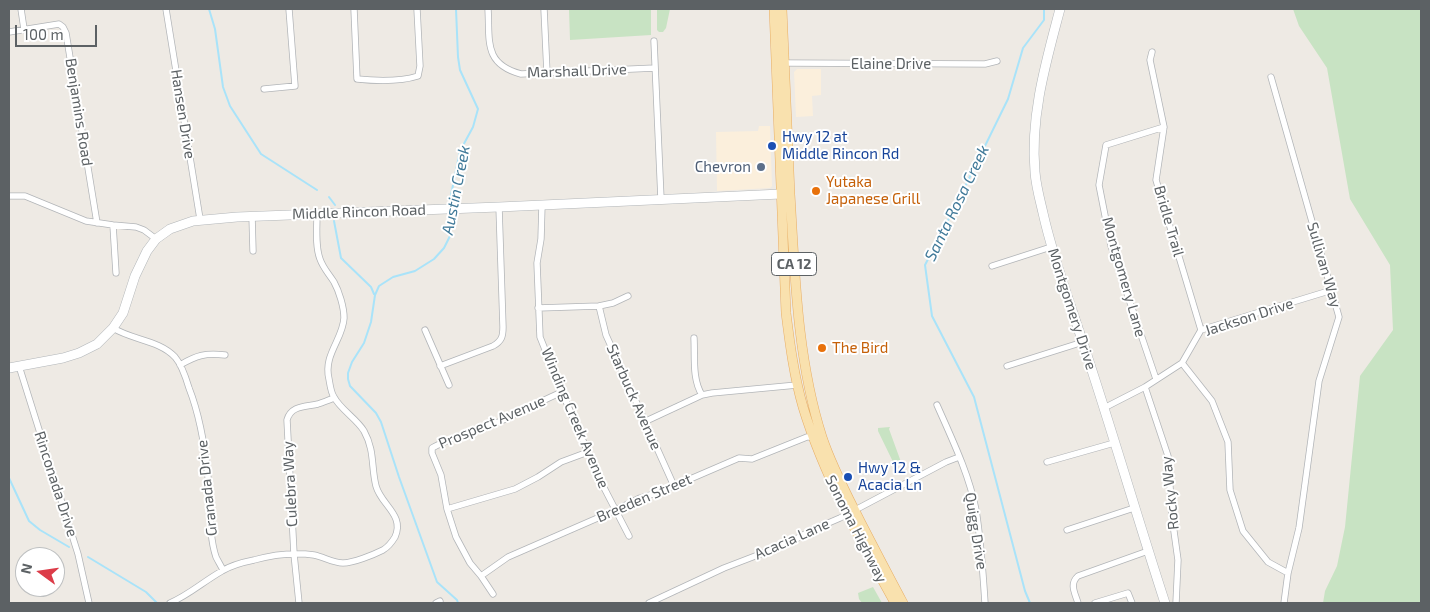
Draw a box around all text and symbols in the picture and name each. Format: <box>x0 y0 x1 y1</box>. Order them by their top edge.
scale bar <box>18 15 100 47</box>
text: 100 m <box>23 25 64 43</box>
street label: Elaine Drive <box>851 55 931 73</box>
street label: Benjamins Road <box>62 57 96 167</box>
street label: Marshall Drive <box>527 60 627 82</box>
street label: Hansen Drive <box>167 68 199 160</box>
place label: Hwy 12 at Middle Rincon Rd <box>782 128 899 163</box>
marker: Hwy 12 at Middle Rincon Rd <box>766 140 778 152</box>
water label: Santa Rosa Creek <box>921 142 993 264</box>
water label: Austin Creek <box>438 144 474 236</box>
place label: Chevron <box>695 158 751 176</box>
marker: Chevron <box>755 161 767 173</box>
place label: Yutaka Japanese Grill <box>826 173 920 208</box>
street label: Bridle Trail <box>1150 183 1188 259</box>
marker: Yutaka Japanese Grill <box>810 185 822 197</box>
street label: Middle Rincon Road <box>292 201 426 223</box>
street label: Montgomery Lane <box>1098 215 1150 339</box>
street label: Sullivan Way <box>1303 220 1345 310</box>
street label: Montgomery Drive <box>1044 246 1100 372</box>
road number: CA 12 <box>772 252 816 276</box>
street label: Jackson Drive <box>1202 294 1296 340</box>
place label: The Bird <box>832 339 888 357</box>
street label: Starbuck Avenue <box>603 341 665 453</box>
marker: The Bird <box>816 342 828 354</box>
street label: Winding Creek Avenue <box>537 345 613 491</box>
street label: Prospect Avenue <box>436 391 548 453</box>
street label: Rinconada Drive <box>30 429 82 539</box>
street label: Granada Drive <box>193 439 221 537</box>
street label: Culebra Way <box>279 441 301 527</box>
street label: Rocky Way <box>1157 455 1183 531</box>
place label: Hwy 12 & Acacia Ln <box>858 459 922 494</box>
street label: Breeden Street <box>594 470 694 526</box>
marker: Hwy 12 & Acacia Ln <box>842 471 854 483</box>
street label: Sonoma Highway <box>821 472 891 586</box>
street label: Quigg Drive <box>961 491 991 571</box>
street label: Acacia Lane <box>752 514 832 564</box>
north arrow <box>15 547 65 597</box>
text: N <box>16 562 35 575</box>

